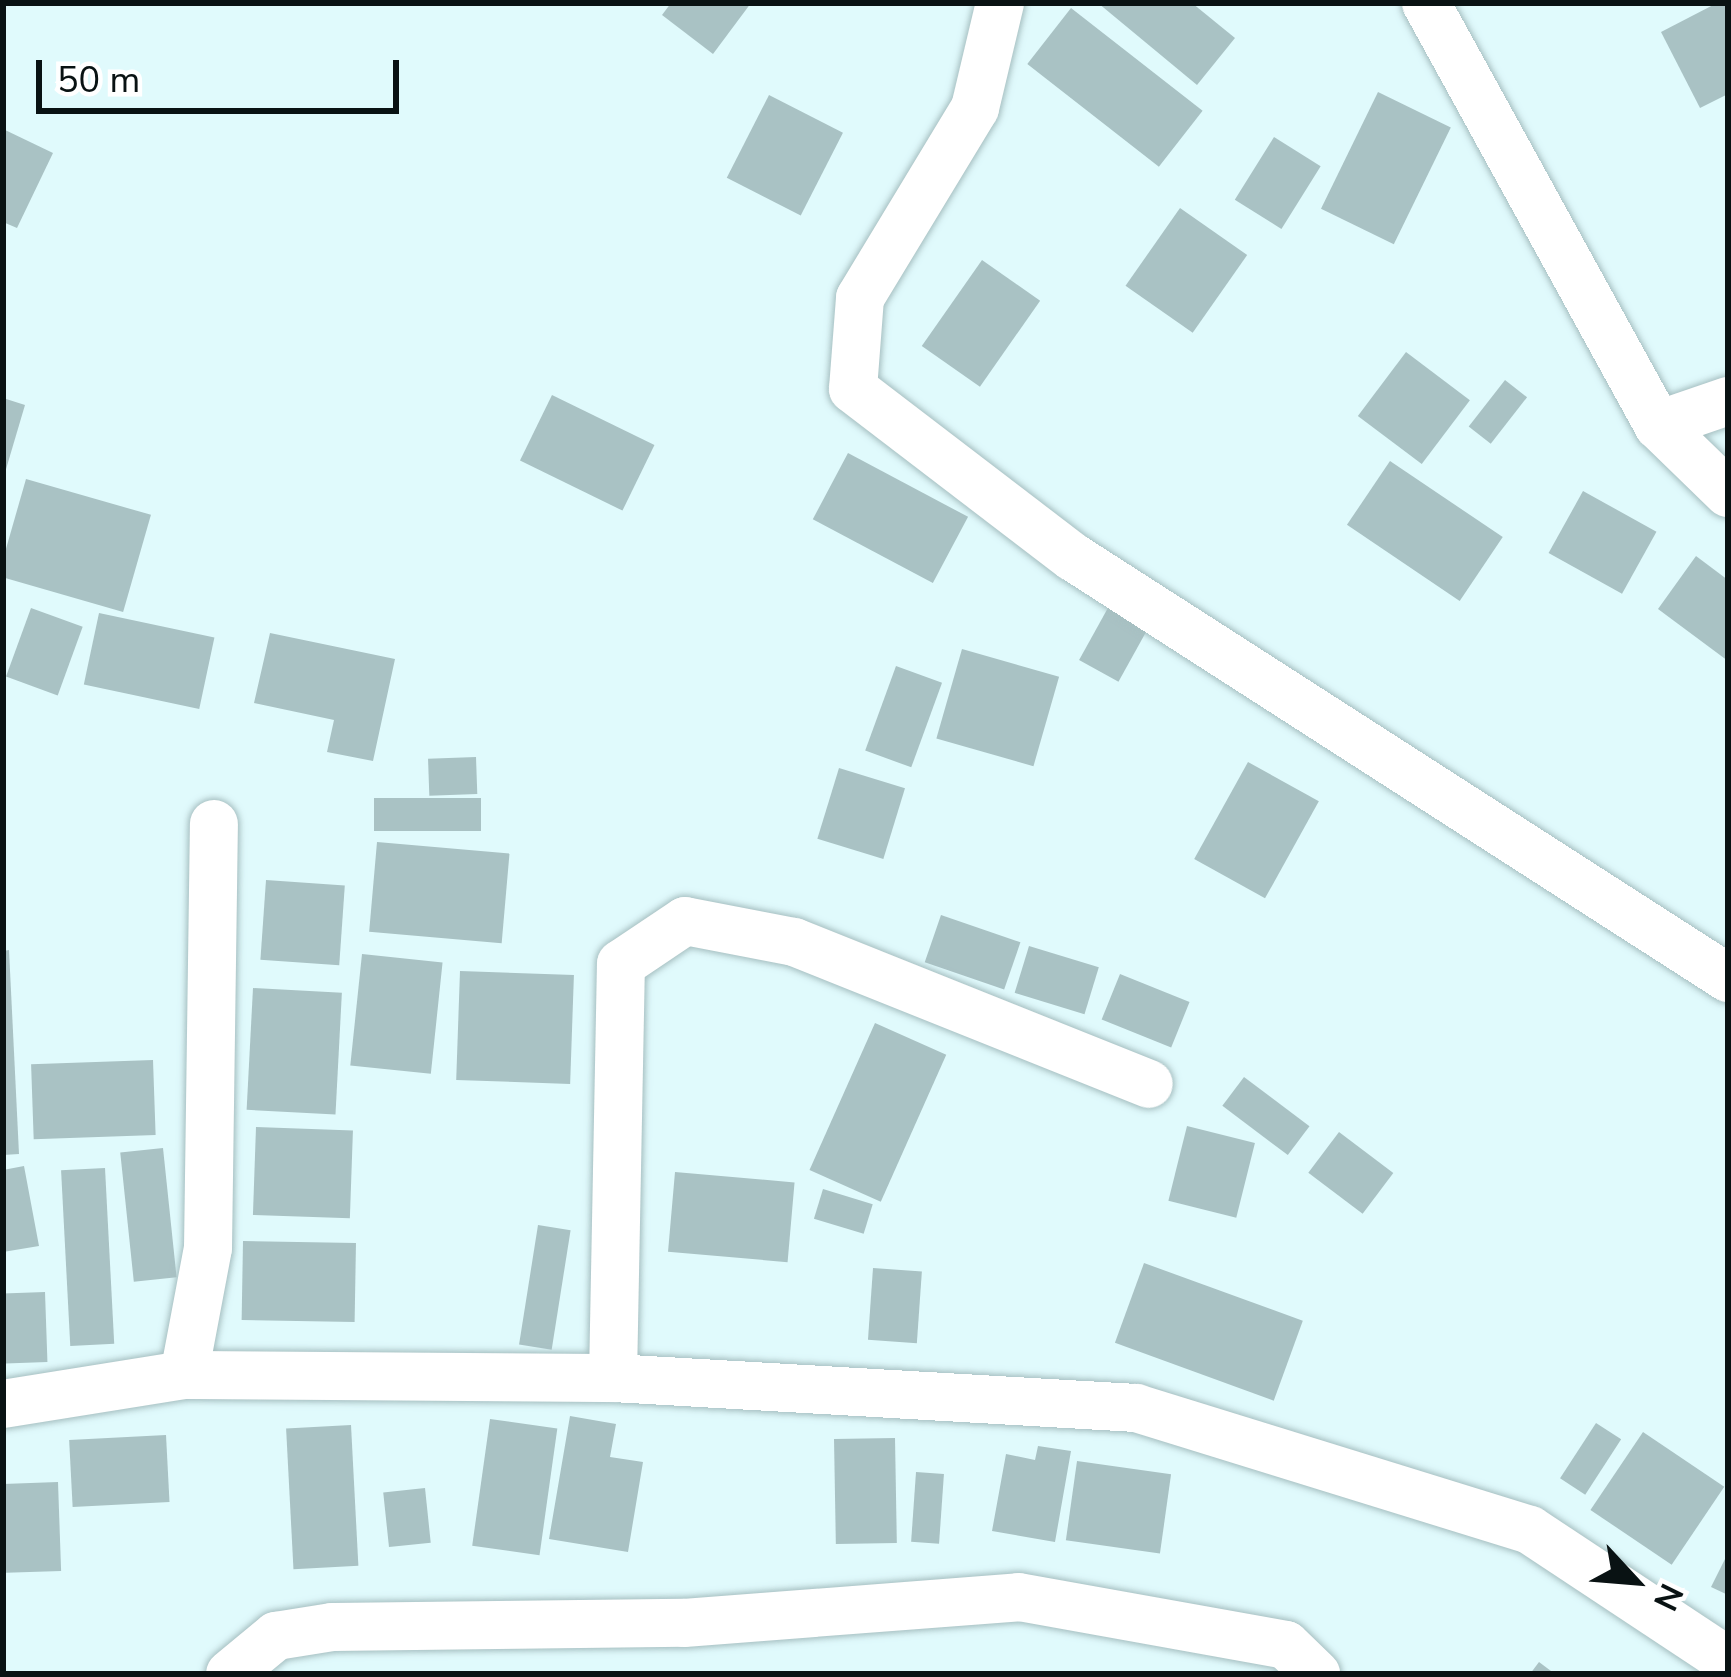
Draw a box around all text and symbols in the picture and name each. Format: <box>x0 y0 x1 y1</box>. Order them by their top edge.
scale bar <box>42 36 405 110</box>
text: 50 m <box>57 56 140 105</box>
north arrow <box>1575 1521 1695 1641</box>
text: N <box>1642 1576 1693 1618</box>

